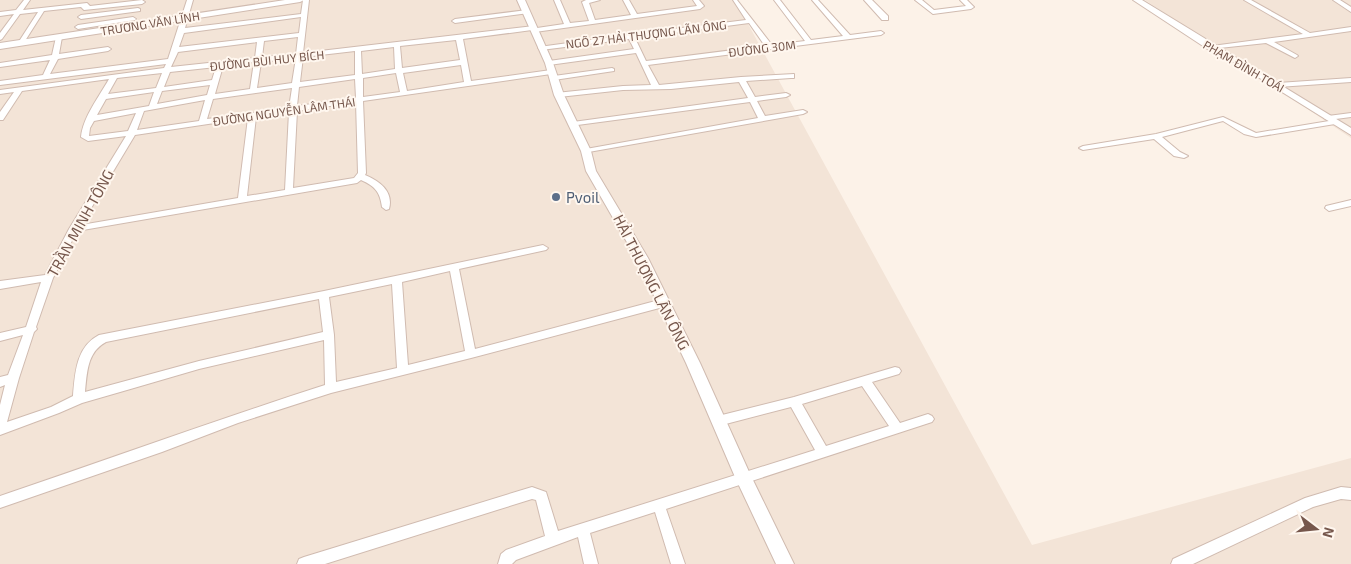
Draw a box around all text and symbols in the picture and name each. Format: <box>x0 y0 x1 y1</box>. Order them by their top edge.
street label: TRƯƠNG VĂN LĨNH <box>99 8 201 38</box>
street label: NGÕ 27 HẢI THƯỢNG LÃN ÔNG <box>565 17 727 52</box>
street label: ĐƯỜNG 30M <box>728 37 796 59</box>
street label: PHẠM ĐÌNH TOÁI <box>1201 37 1287 96</box>
street label: ĐƯỜNG BÙI HUY BÍCH <box>209 47 325 73</box>
street label: ĐƯỜNG NGUYỄN LÂM THÁI <box>212 93 356 128</box>
street label: TRẦN MINH TÔNG <box>42 165 117 280</box>
place label: Pvoil <box>566 188 600 206</box>
marker: Pvoil <box>550 191 562 203</box>
street label: HẢI THƯỢNG LÃN ÔNG <box>610 211 695 353</box>
north arrow <box>1291 504 1341 554</box>
text: N <box>1319 526 1339 540</box>

